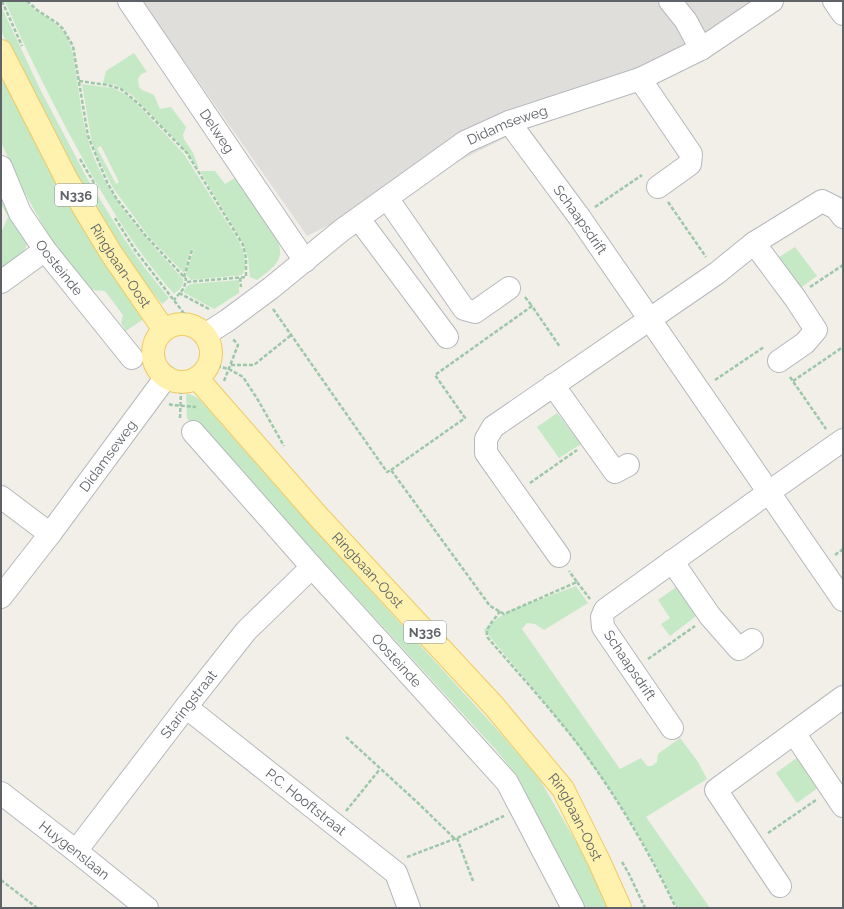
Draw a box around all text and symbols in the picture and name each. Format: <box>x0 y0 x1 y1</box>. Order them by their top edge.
street label: Didamseweg <box>464 102 549 148</box>
street label: Delweg <box>196 106 238 156</box>
street label: Schaapsdrift <box>550 182 611 257</box>
road number: N336 <box>55 184 97 206</box>
street label: Ringbaan-Oost <box>87 221 154 311</box>
street label: Oosteinde <box>32 237 86 299</box>
street label: Didamseweg <box>76 417 139 495</box>
street label: Ringbaan-Oost <box>329 529 407 611</box>
road number: N336 <box>404 621 446 643</box>
street label: Schaapsdrift <box>601 627 659 703</box>
street label: Oosteinde <box>368 630 425 690</box>
street label: Staringstraat <box>157 667 220 741</box>
street label: P.C. Hooftstraat <box>263 765 350 839</box>
street label: Ringbaan-Oost <box>545 770 606 864</box>
street label: Huygenslaan <box>36 818 113 883</box>

